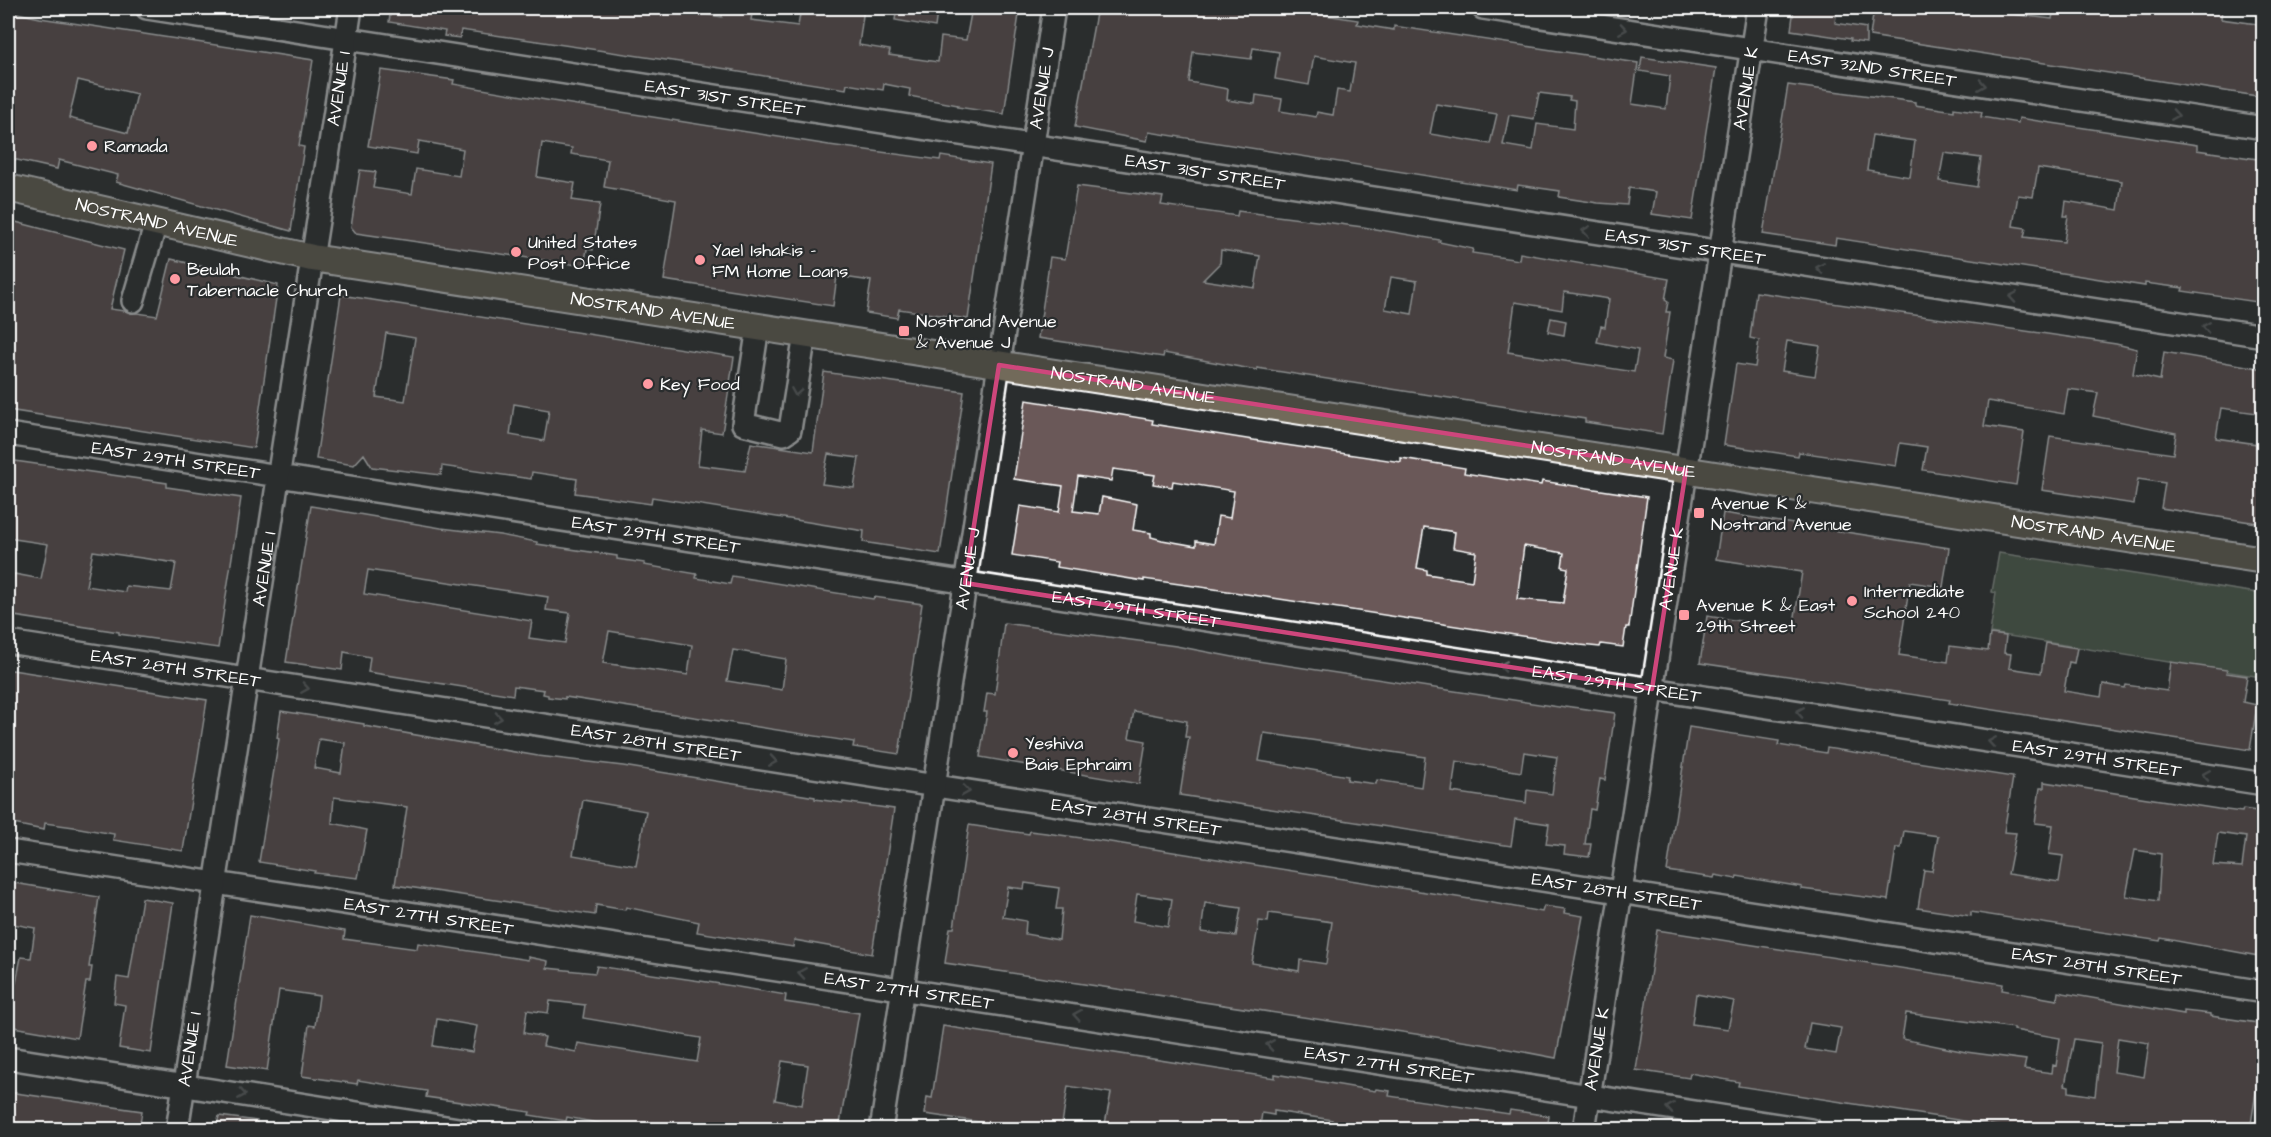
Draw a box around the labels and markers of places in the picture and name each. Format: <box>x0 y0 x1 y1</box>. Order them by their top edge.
place label: Ramada <box>104 134 168 159</box>
marker: Ramada <box>85 139 99 153</box>
place label: United States Post Office <box>528 230 637 276</box>
place label: Yael Ishakis - FM Home Loans <box>712 238 848 284</box>
marker: United States Post Office <box>509 245 523 259</box>
marker: Yael Ishakis - FM Home Loans <box>693 253 707 267</box>
place label: Beulah Tabernacle Church <box>187 257 348 303</box>
marker: Beulah Tabernacle Church <box>168 272 182 286</box>
place label: Nostrand Avenue & Avenue J <box>916 309 1057 355</box>
marker: Nostrand Avenue & Avenue J <box>897 324 911 338</box>
place label: Key Food <box>660 372 740 398</box>
marker: Key Food <box>641 377 655 391</box>
place label: Avenue K & Nostrand Avenue <box>1711 491 1852 537</box>
marker: Avenue K & Nostrand Avenue <box>1692 506 1706 520</box>
place label: Intermediate School 240 <box>1864 579 1965 625</box>
place label: Avenue K & East 29th Street <box>1696 593 1836 639</box>
marker: Intermediate School 240 <box>1845 594 1859 608</box>
marker: Avenue K & East 29th Street <box>1677 608 1691 622</box>
place label: Yeshiva Bais Ephraim <box>1025 731 1131 777</box>
marker: Yeshiva Bais Ephraim <box>1006 746 1020 760</box>

